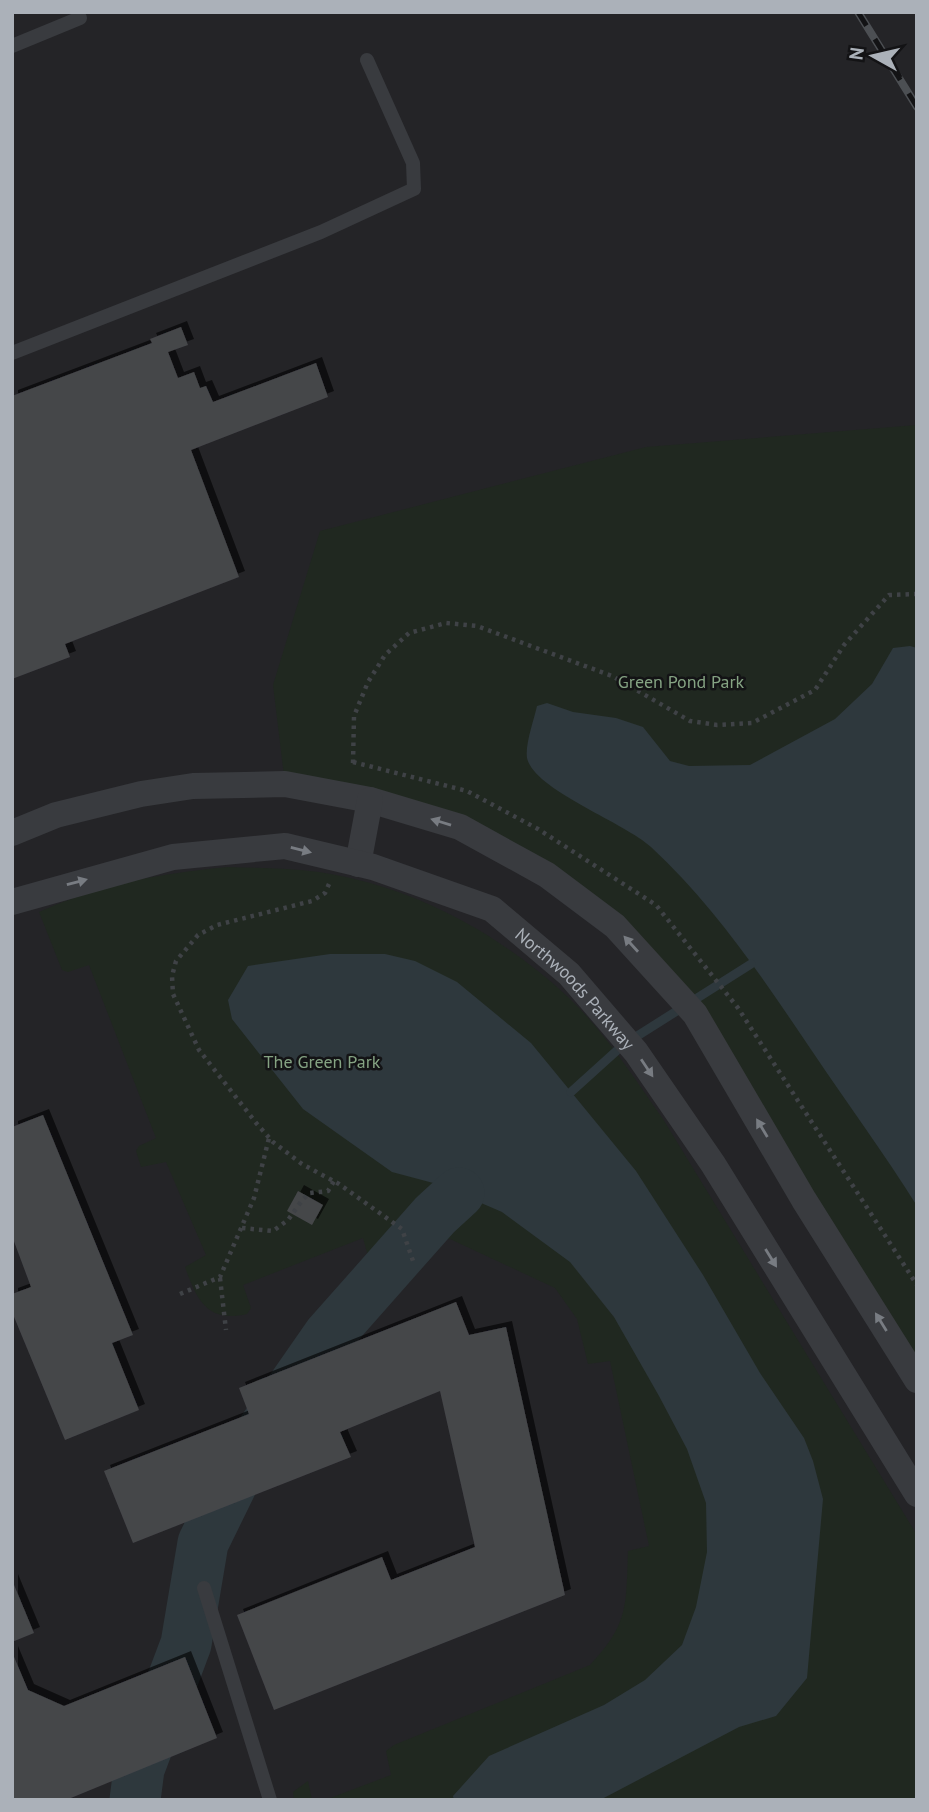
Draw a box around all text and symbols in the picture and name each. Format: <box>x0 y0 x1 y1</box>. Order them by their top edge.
north arrow <box>838 21 908 91</box>
text: N <box>843 46 869 61</box>
park label: Green Pond Park <box>618 670 745 693</box>
one-way arrow <box>430 816 451 826</box>
one-way arrow <box>290 845 312 856</box>
one-way arrow <box>66 876 88 887</box>
street label: Northwoods Parkway <box>511 922 641 1055</box>
one-way arrow <box>624 935 639 952</box>
park label: The Green Park <box>264 1050 381 1073</box>
one-way arrow <box>640 1059 654 1077</box>
one-way arrow <box>756 1118 768 1137</box>
one-way arrow <box>765 1249 778 1268</box>
one-way arrow <box>874 1312 887 1332</box>

